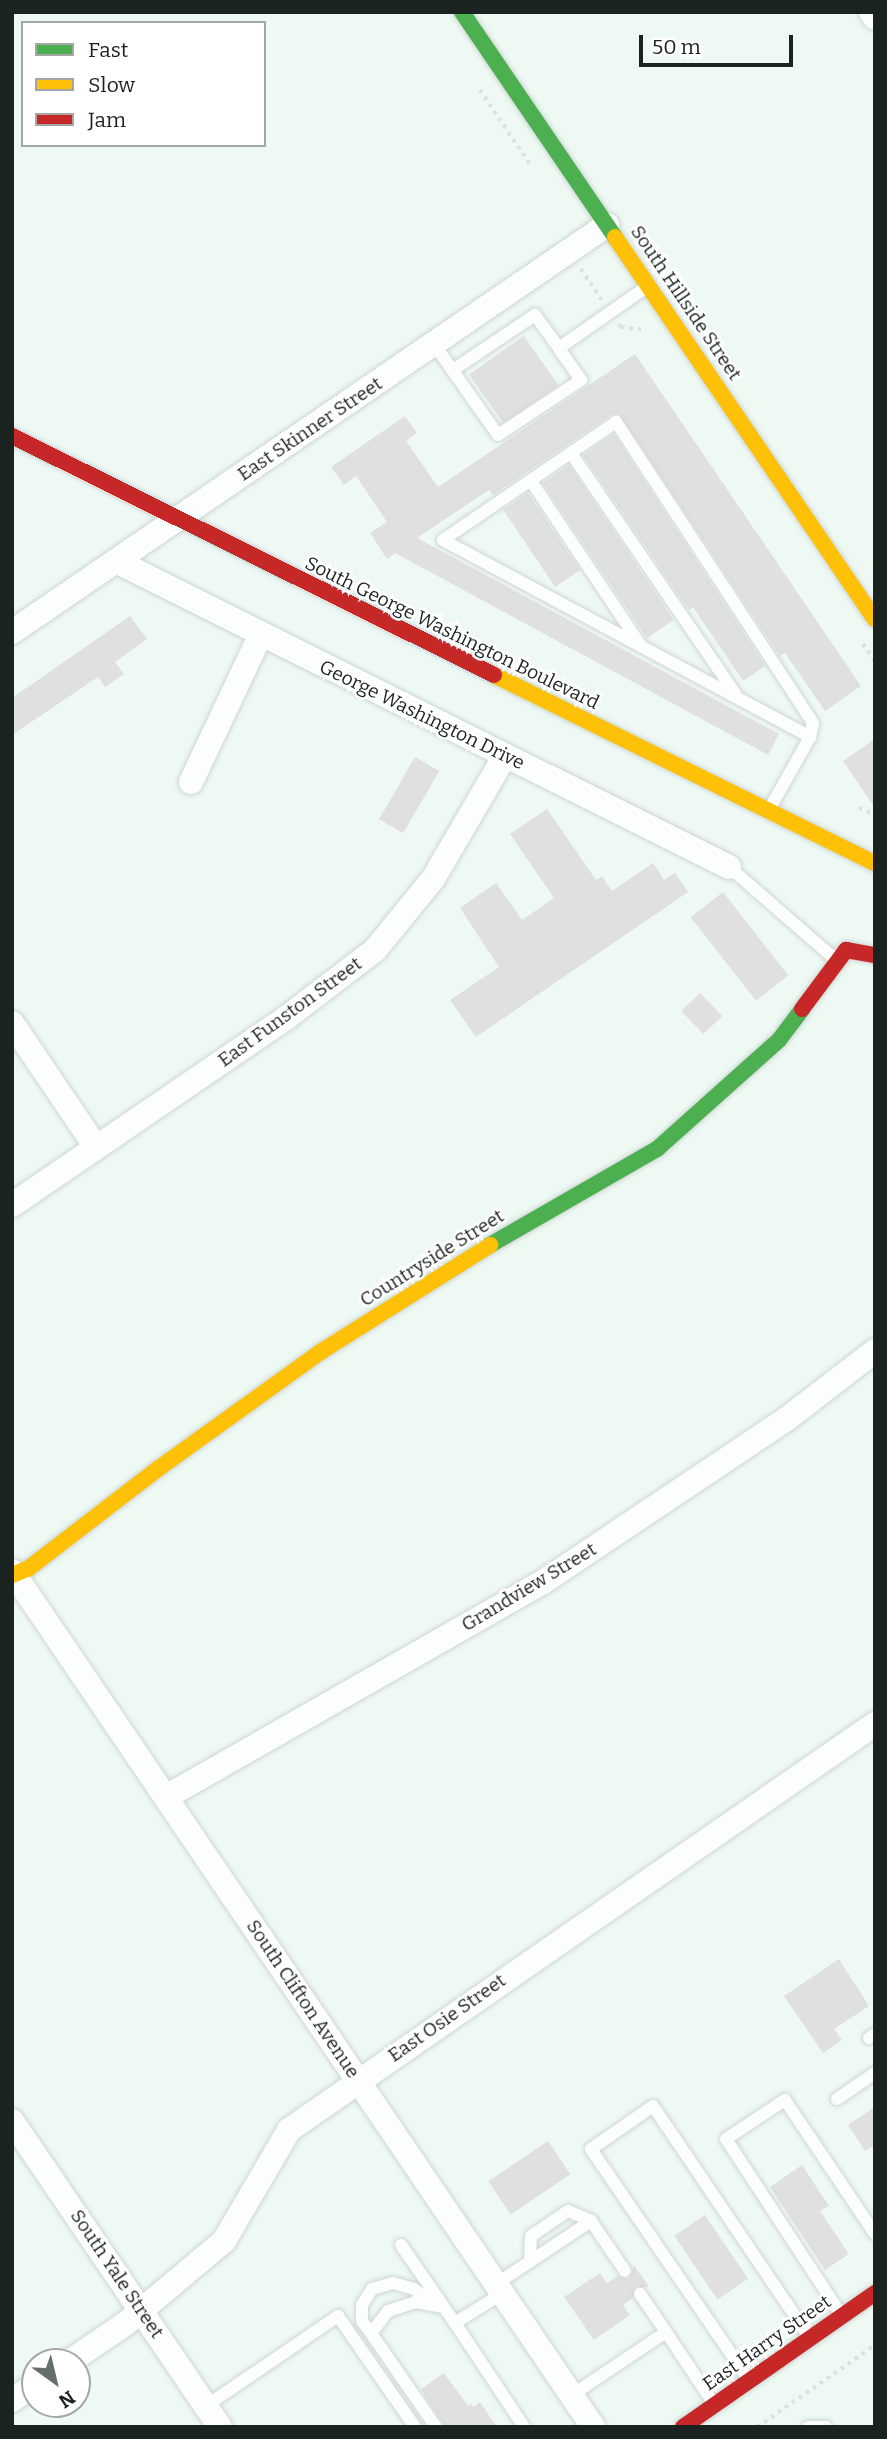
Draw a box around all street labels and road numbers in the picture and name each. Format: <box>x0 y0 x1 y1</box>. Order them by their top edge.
street label: South Hillside Street <box>626 221 746 385</box>
street label: East Skinner Street <box>233 372 387 486</box>
street label: South George Washington Boulevard <box>301 552 603 714</box>
street label: George Washington Drive <box>316 655 528 775</box>
street label: East Funston Street <box>214 952 366 1072</box>
street label: Countryside Street <box>356 1204 508 1312</box>
street label: Grandview Street <box>457 1538 601 1636</box>
street label: South Clifton Avenue <box>242 1916 364 2082</box>
street label: East Osie Street <box>384 1969 510 2067</box>
street label: South Yale Street <box>66 2205 168 2343</box>
street label: East Harry Street <box>699 2290 835 2396</box>

